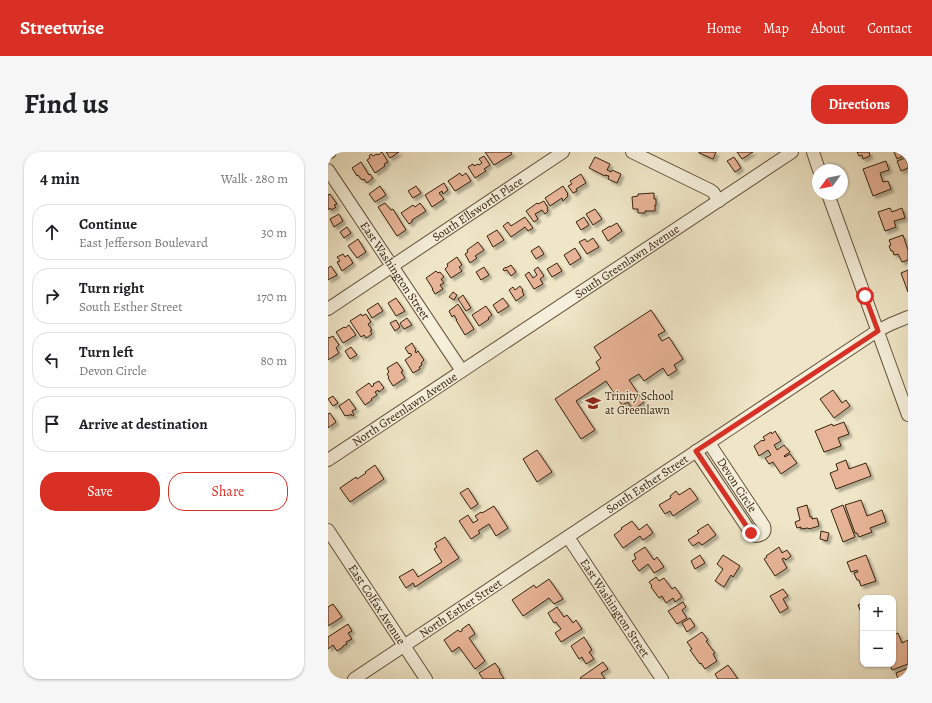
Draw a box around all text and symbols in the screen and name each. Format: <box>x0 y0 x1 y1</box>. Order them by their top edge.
text: Streetwise <box>20 15 104 41</box>
text: Home <box>706 19 741 38</box>
text: Map <box>763 19 789 38</box>
text: About <box>811 19 845 38</box>
text: Contact <box>867 19 912 38</box>
text: Find us <box>24 85 109 123</box>
button: Directions <box>811 85 908 124</box>
north arrow <box>812 164 848 200</box>
text: 4 min <box>40 167 80 190</box>
text: Walk · 280 m <box>221 170 288 187</box>
street label: South Ellsworth Place <box>429 173 526 245</box>
text: Continue <box>79 214 137 234</box>
street label: East Washington Street <box>357 218 434 323</box>
icon: ahead <box>41 221 63 243</box>
street label: South Greenlawn Avenue <box>572 221 683 302</box>
text: 30 m <box>261 224 287 241</box>
text: East Jefferson Boulevard <box>79 234 208 251</box>
text: Turn right <box>79 278 144 298</box>
icon: right <box>41 285 63 307</box>
route start <box>856 287 874 305</box>
text: 170 m <box>257 288 287 305</box>
text: South Esther Street <box>79 298 182 315</box>
text: Turn left <box>79 342 134 362</box>
icon: left <box>41 349 63 371</box>
text: 80 m <box>260 352 287 369</box>
text: Devon Circle <box>79 362 147 379</box>
street label: North Greenlawn Avenue <box>349 368 460 450</box>
place label: Trinity School at Greenlawn <box>605 388 673 418</box>
school or university icon: Trinity School at Greenlawn <box>584 394 602 412</box>
icon: arrive <box>41 413 63 435</box>
text: Arrive at destination <box>79 414 208 434</box>
street label: South Esther Street <box>603 451 691 517</box>
street label: Devon Circle <box>713 454 761 516</box>
button: Save <box>40 472 160 511</box>
button: Share <box>168 472 288 511</box>
route end <box>742 524 760 542</box>
street label: East Washington Street <box>576 555 653 660</box>
street label: East Colfax Avenue <box>345 561 409 648</box>
street label: North Esther Street <box>416 575 505 641</box>
map controls <box>860 595 896 667</box>
button: + <box>860 595 896 631</box>
button: − <box>860 631 896 667</box>

